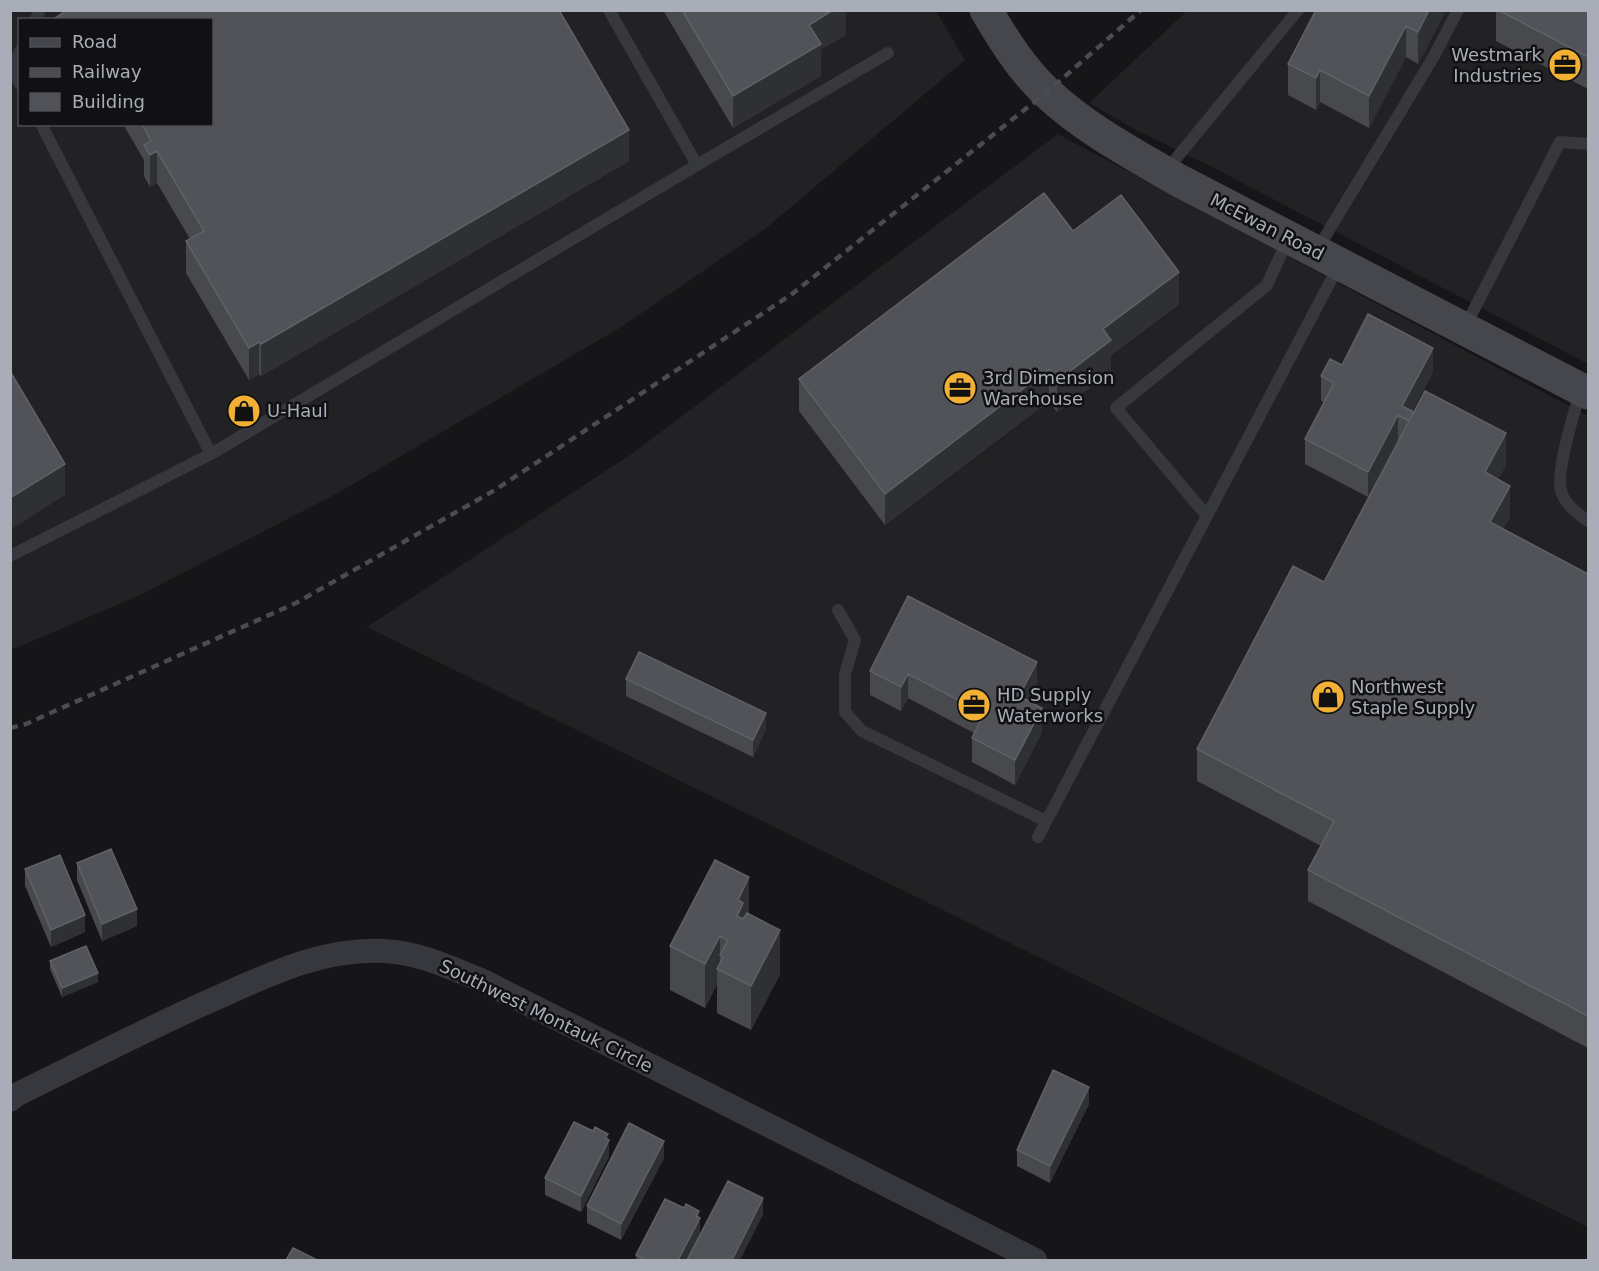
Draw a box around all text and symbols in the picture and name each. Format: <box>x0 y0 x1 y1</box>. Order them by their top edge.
legend <box>18 18 213 126</box>
text: Road <box>72 31 117 52</box>
place label: Westmark Industries <box>1451 44 1543 86</box>
office icon: Westmark Industries <box>1547 47 1583 83</box>
text: Railway <box>72 61 142 82</box>
text: Building <box>72 91 145 112</box>
street label: McEwan Road <box>1207 189 1328 264</box>
place label: 3rd Dimension Warehouse <box>983 367 1114 409</box>
office icon: 3rd Dimension Warehouse <box>942 370 978 406</box>
shop icon: U-Haul <box>226 393 262 429</box>
place label: U-Haul <box>267 400 328 421</box>
place label: Northwest Staple Supply <box>1351 676 1475 718</box>
shop icon: Northwest Staple Supply <box>1310 679 1346 715</box>
place label: HD Supply Waterworks <box>997 684 1103 726</box>
office icon: HD Supply Waterworks <box>956 687 992 723</box>
street label: Southwest Montauk Circle <box>436 955 656 1076</box>

